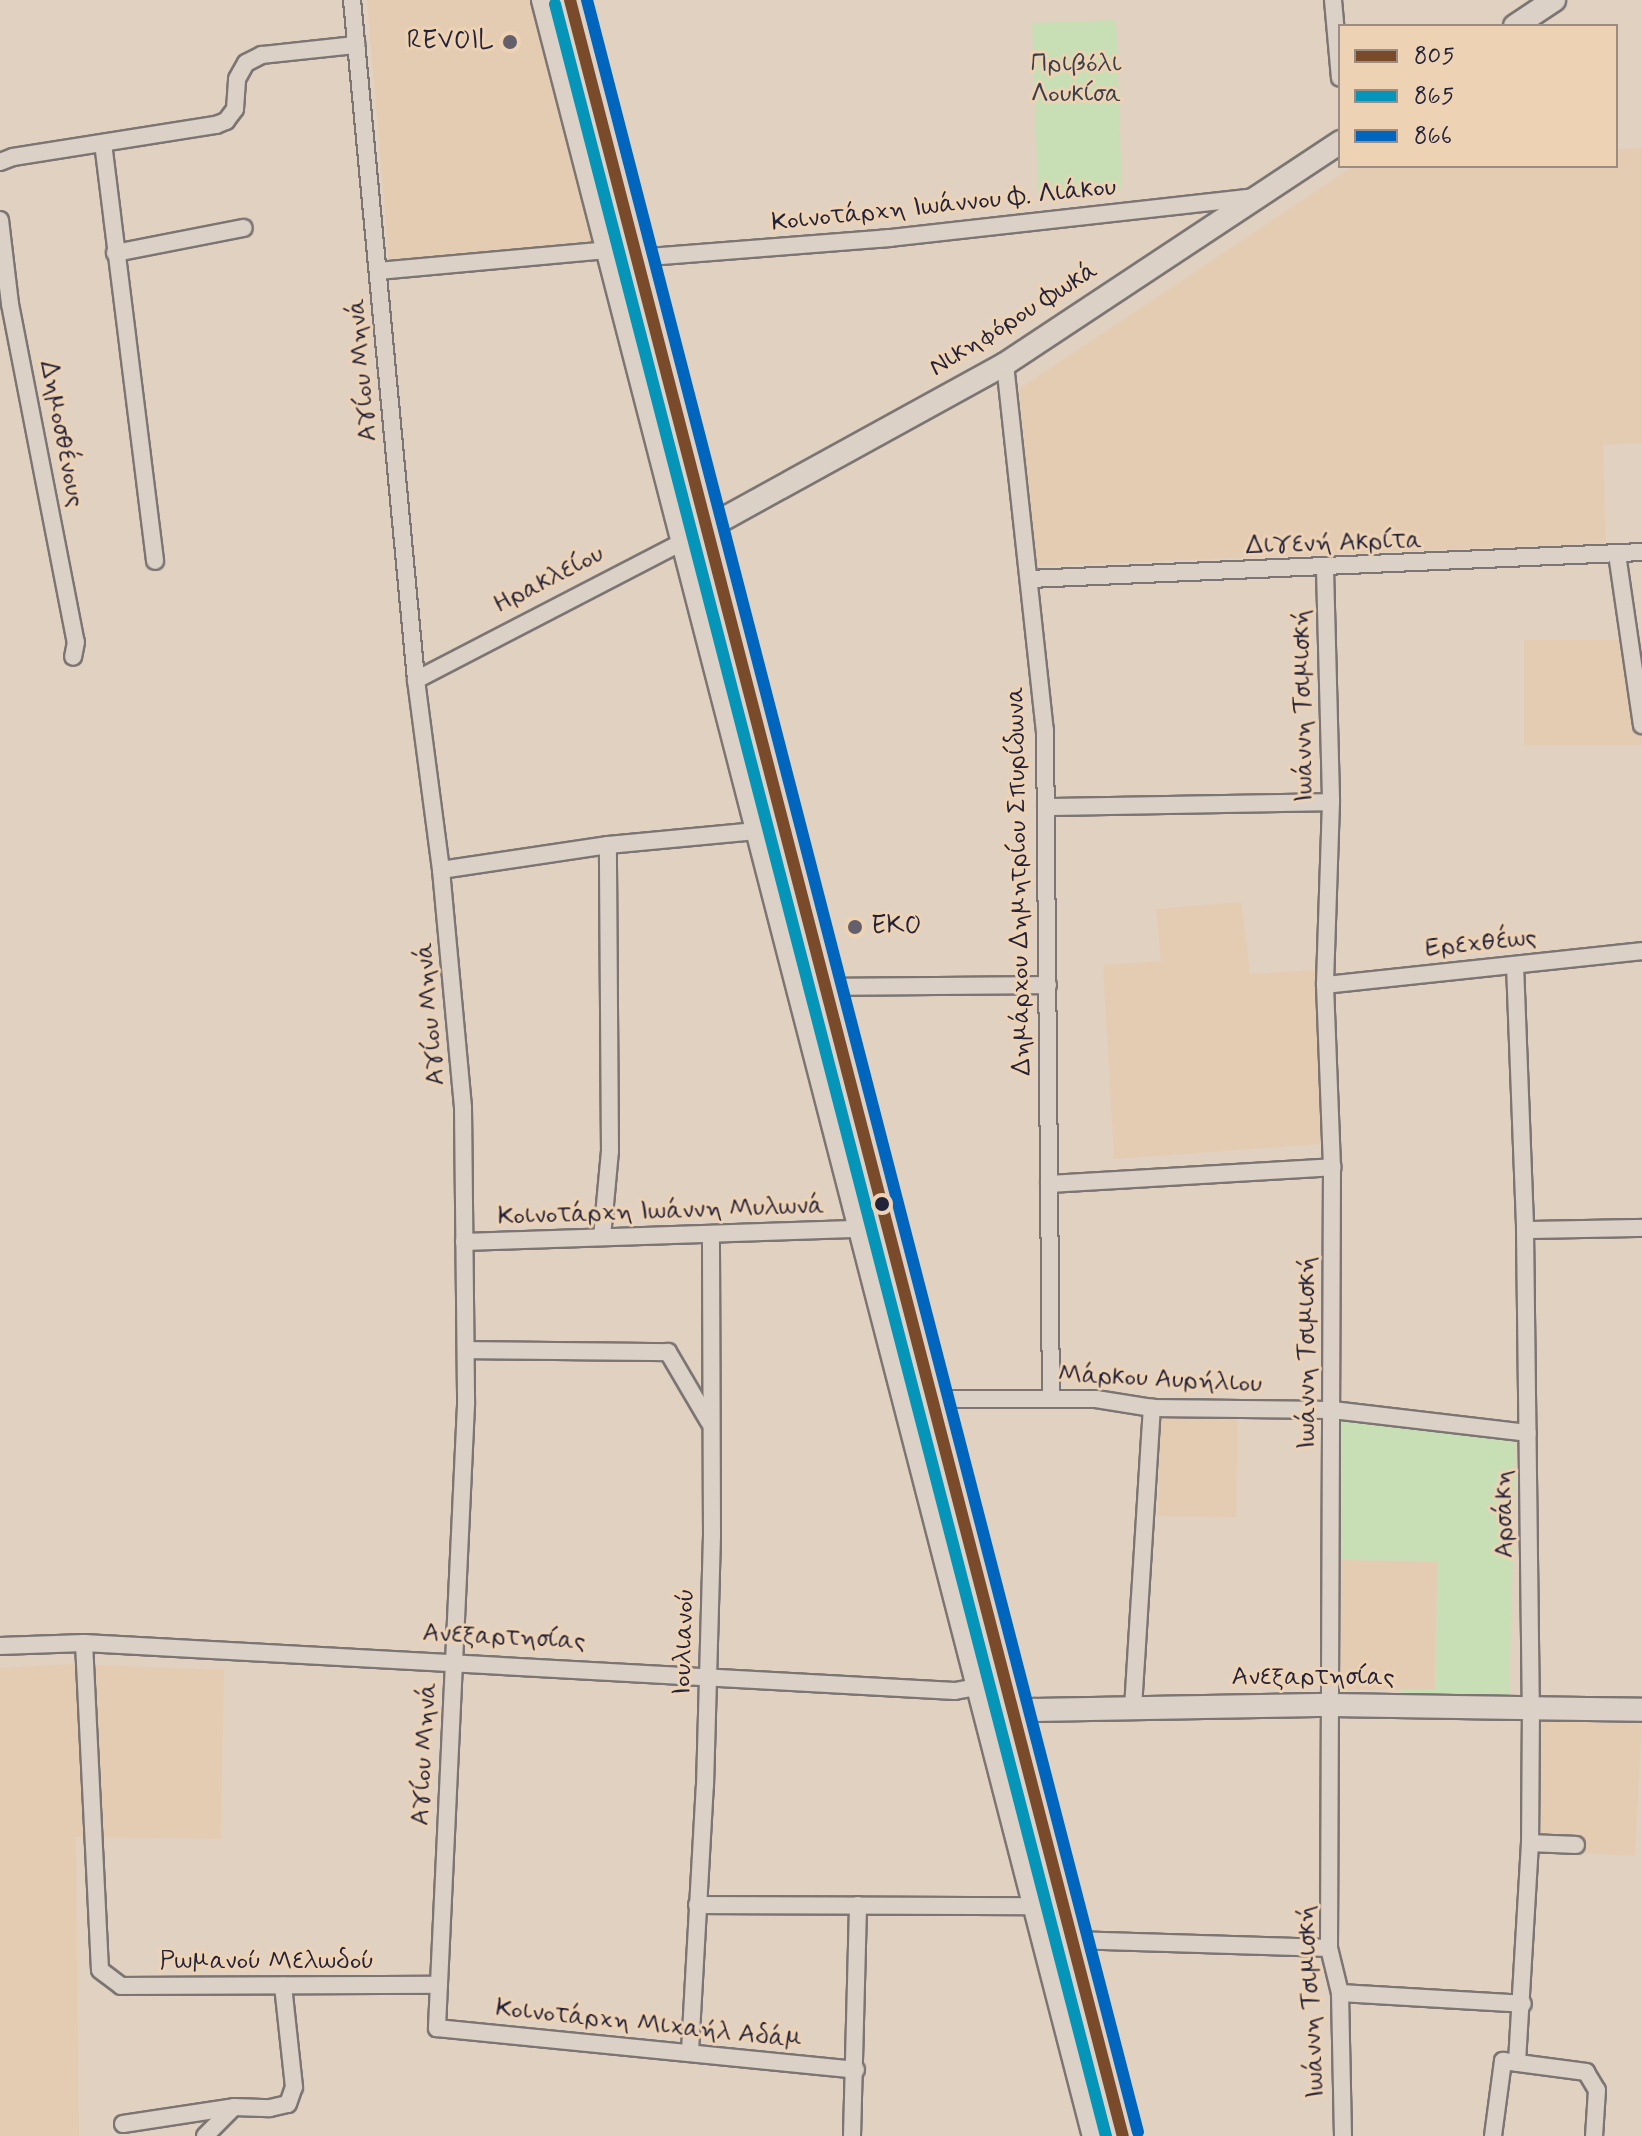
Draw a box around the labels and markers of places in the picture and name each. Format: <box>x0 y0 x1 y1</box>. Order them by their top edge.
place label: REVOIL <box>407 26 494 58</box>
marker: REVOIL <box>501 33 519 51</box>
place label: EKO <box>871 911 922 943</box>
marker: EKO <box>846 918 864 936</box>
unlabelled marker <box>874 1196 890 1212</box>

